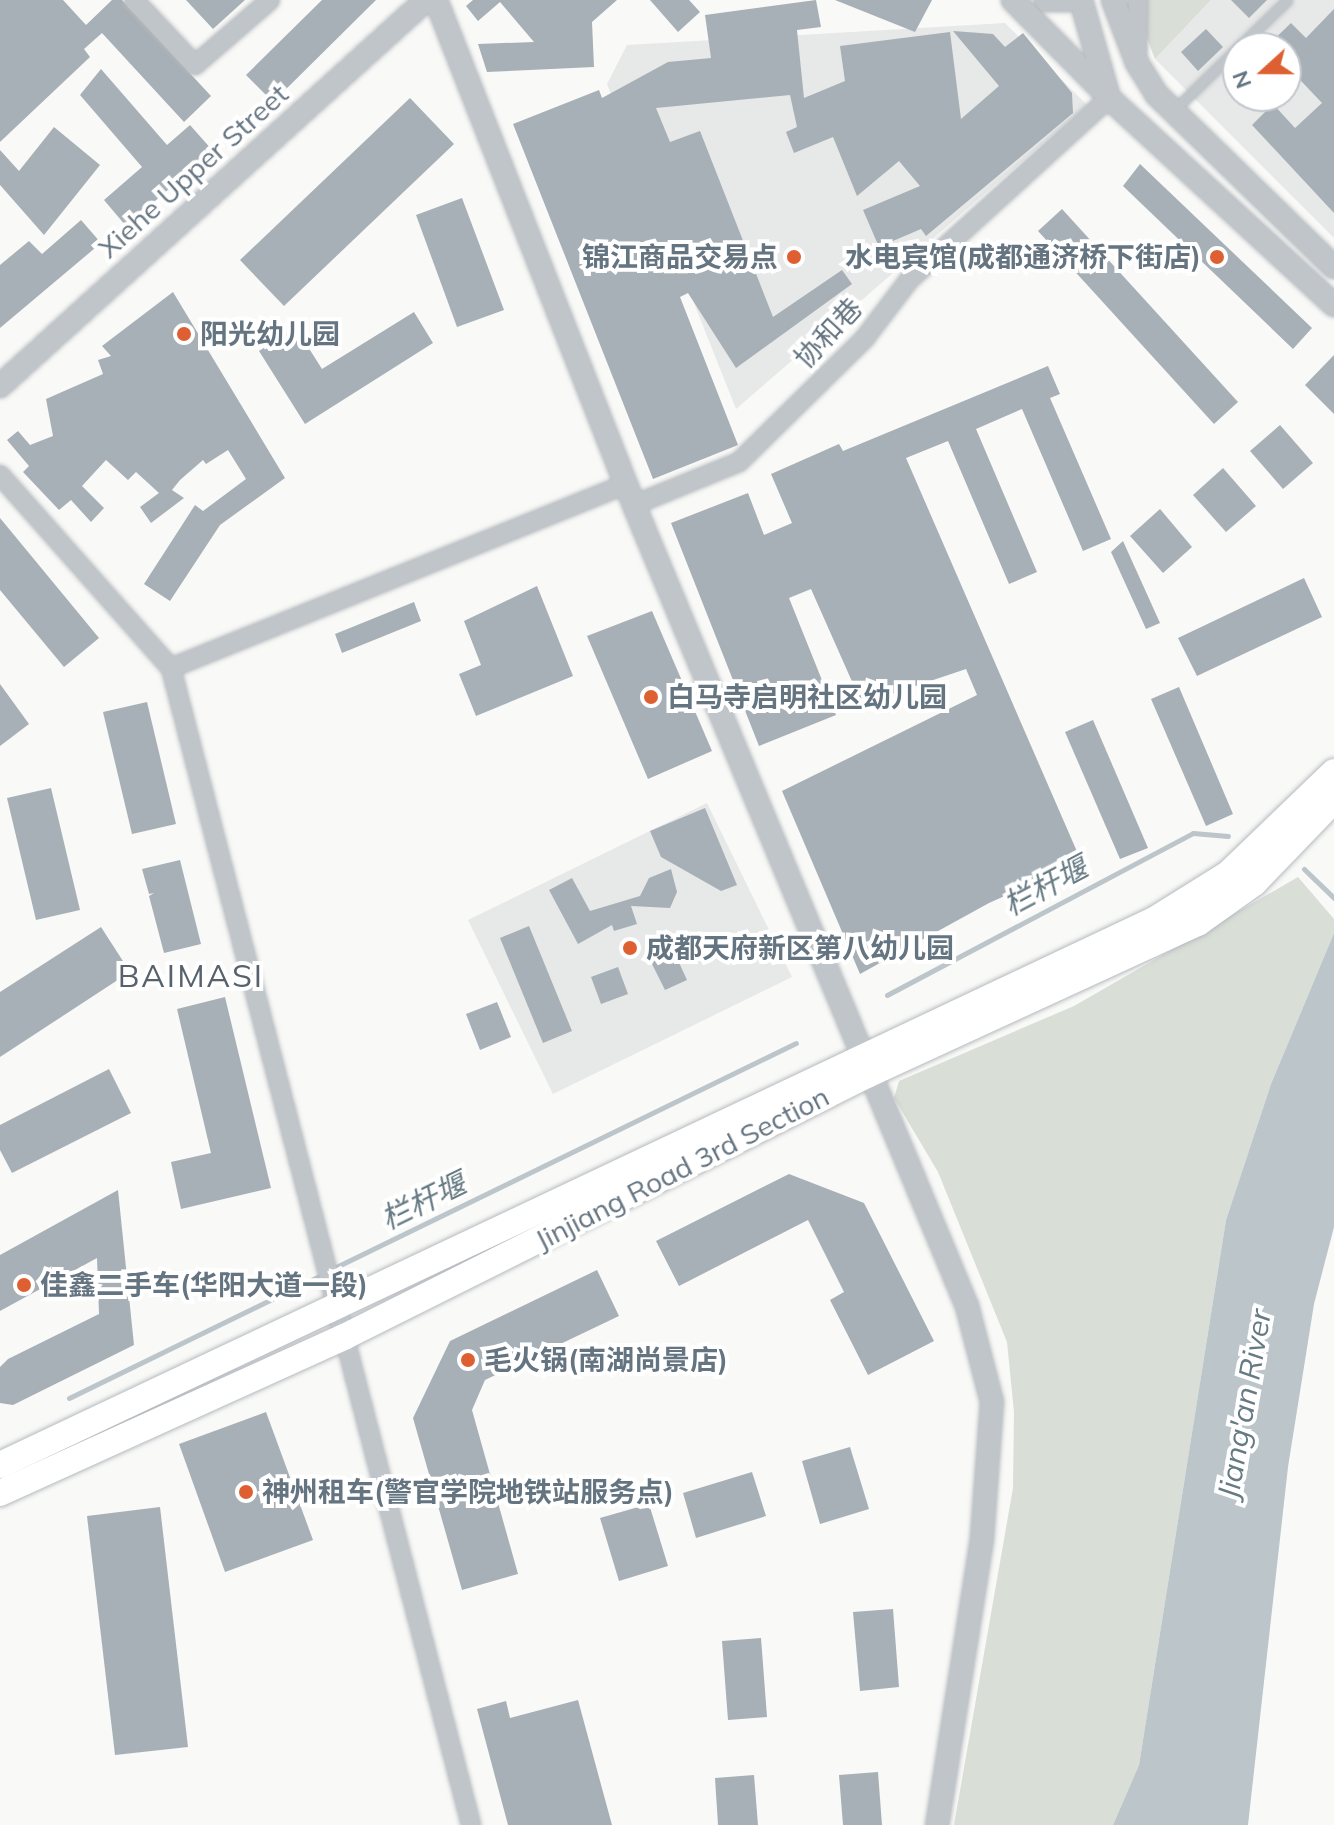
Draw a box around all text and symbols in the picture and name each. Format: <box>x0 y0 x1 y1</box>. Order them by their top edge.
north arrow <box>1222 32 1302 112</box>
text: N <box>1225 67 1258 93</box>
street label: Xiehe Upper Street <box>91 77 295 265</box>
place label: 锦江商品交易点 <box>582 240 778 274</box>
place label: 水电宾馆(成都通济桥下街店) <box>845 240 1201 274</box>
marker: 锦江商品交易点 <box>785 248 803 266</box>
marker: 水电宾馆(成都通济桥下街店) <box>1208 248 1226 266</box>
street label: 协和巷 <box>787 291 869 375</box>
place label: 阳光幼儿园 <box>200 317 340 351</box>
marker: 阳光幼儿园 <box>175 325 193 343</box>
place label: 白马寺启明社区幼儿园 <box>667 680 947 714</box>
marker: 白马寺启明社区幼儿园 <box>642 688 660 706</box>
water label: 栏杆堰 <box>997 849 1093 923</box>
place label: 成都天府新区第八幼儿园 <box>646 931 954 965</box>
marker: 成都天府新区第八幼儿园 <box>621 939 639 957</box>
district label: BAIMASI <box>118 956 264 994</box>
street label: Jinjiang Road 3rd Section <box>529 1079 835 1257</box>
water label: 栏杆堰 <box>375 1165 471 1237</box>
place label: 佳鑫二手车(华阳大道一段) <box>40 1268 368 1302</box>
marker: 佳鑫二手车(华阳大道一段) <box>15 1276 33 1294</box>
water label: Jiang'an River <box>1210 1307 1278 1501</box>
place label: 毛火锅(南湖尚景店) <box>484 1343 728 1377</box>
marker: 毛火锅(南湖尚景店) <box>459 1351 477 1369</box>
place label: 神州租车(警官学院地铁站服务点) <box>262 1475 674 1509</box>
marker: 神州租车(警官学院地铁站服务点) <box>237 1483 255 1501</box>

